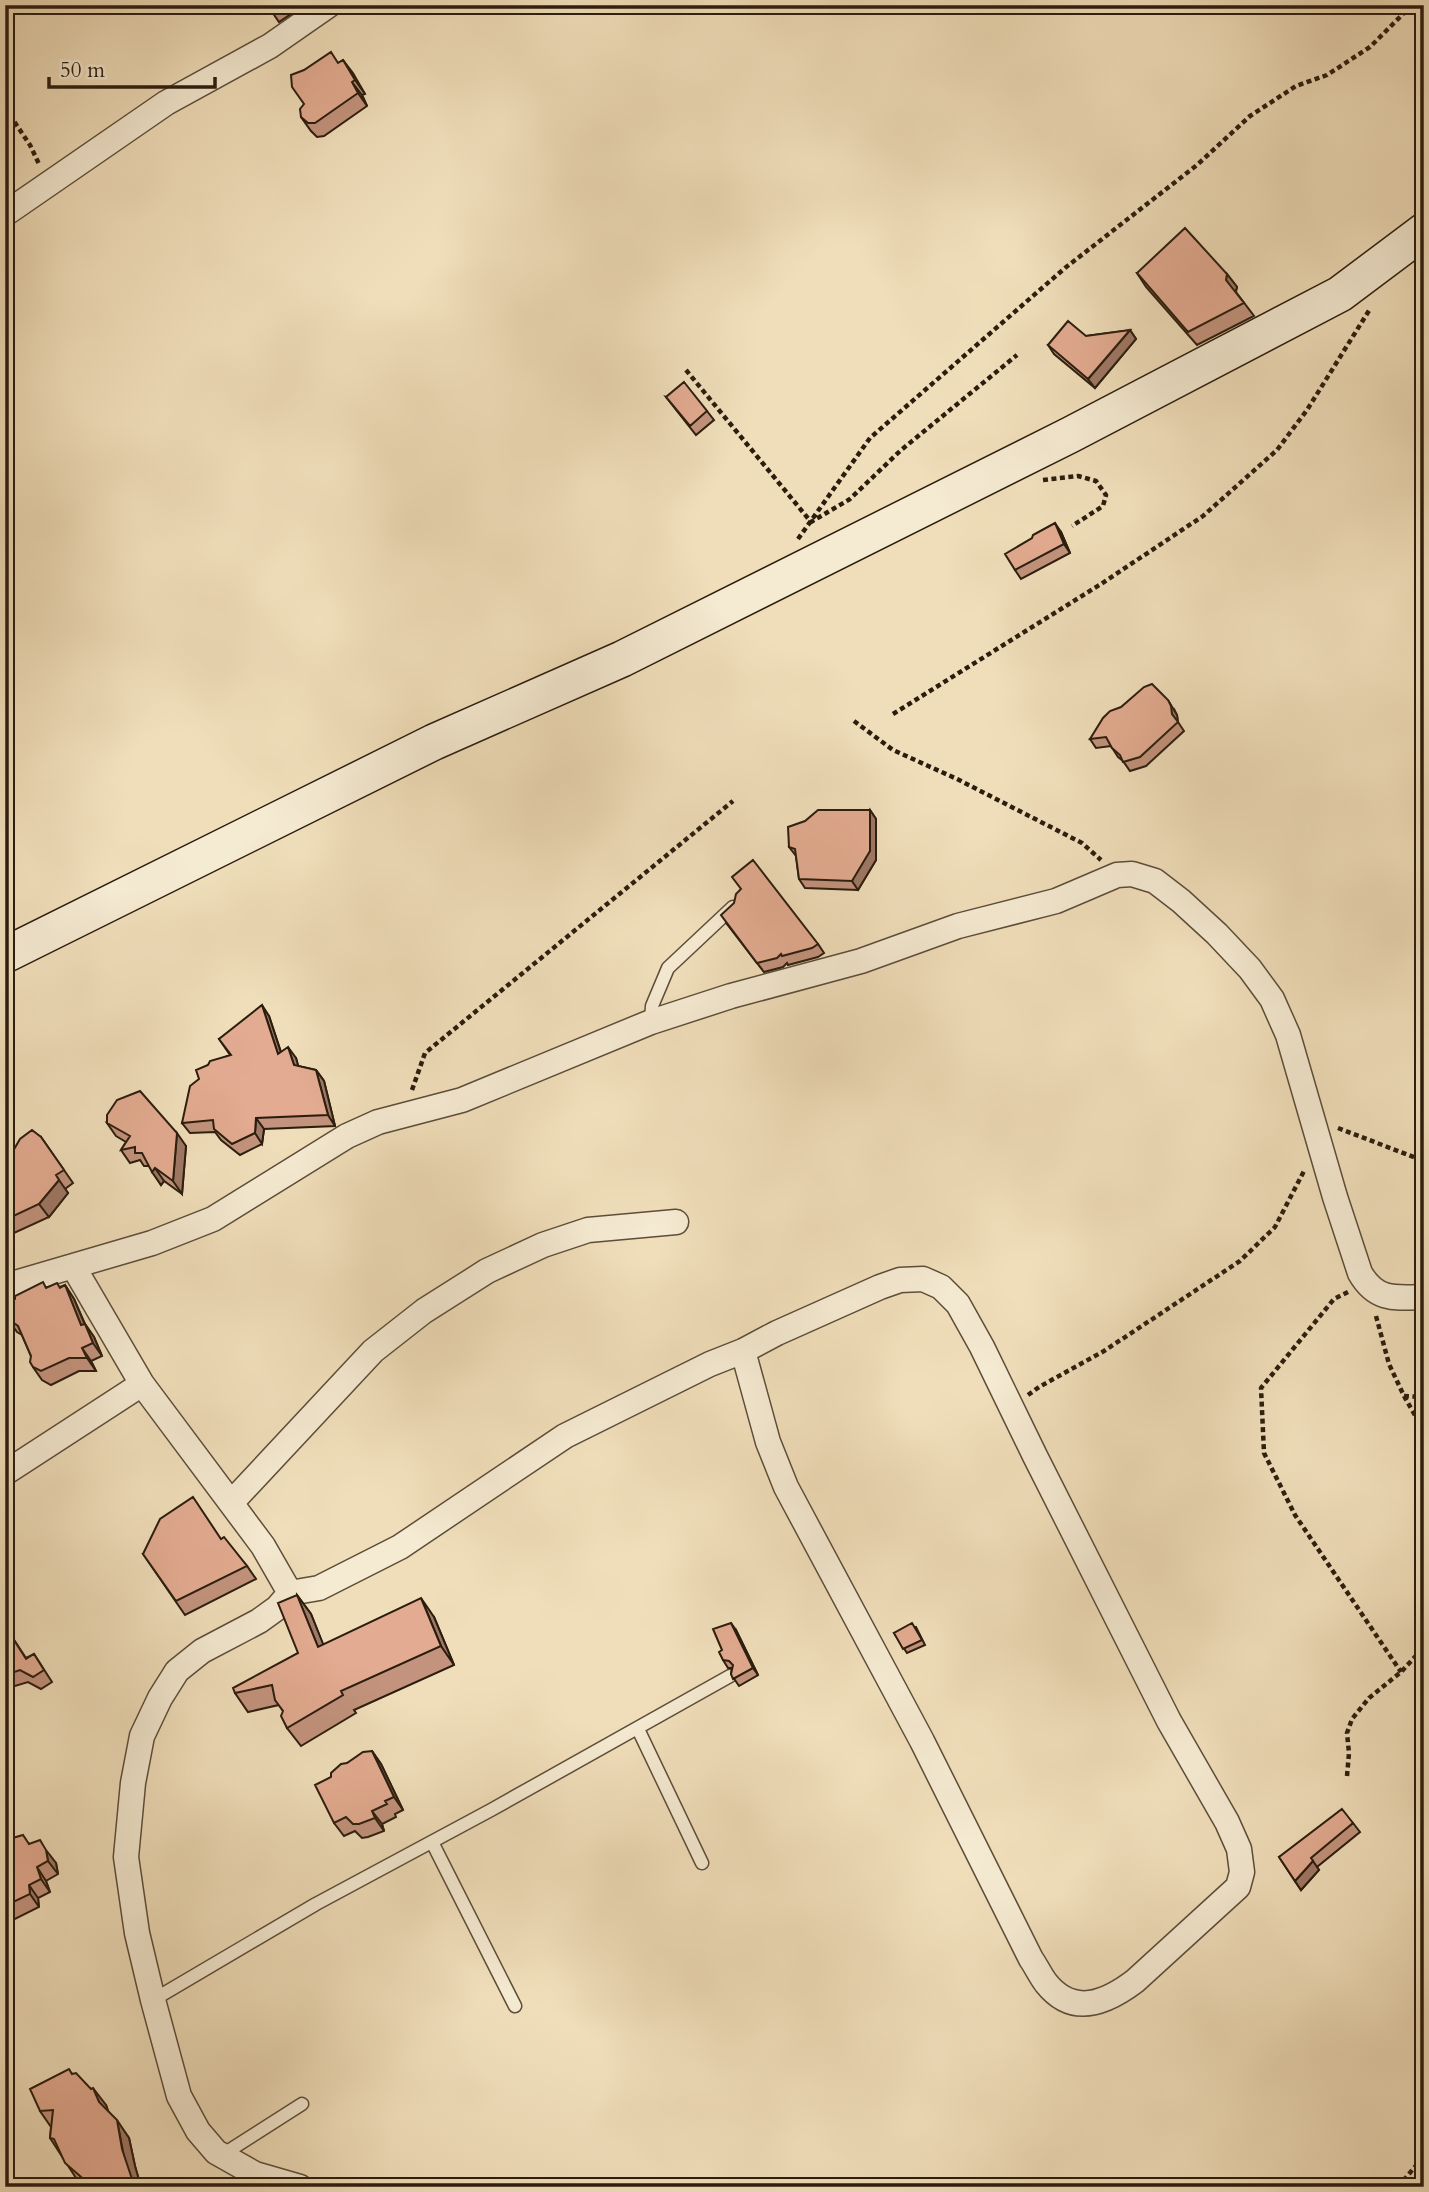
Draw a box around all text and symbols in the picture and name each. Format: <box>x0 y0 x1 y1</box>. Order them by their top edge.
scale bar <box>49 46 215 90</box>
text: 50 m <box>60 56 105 85</box>

